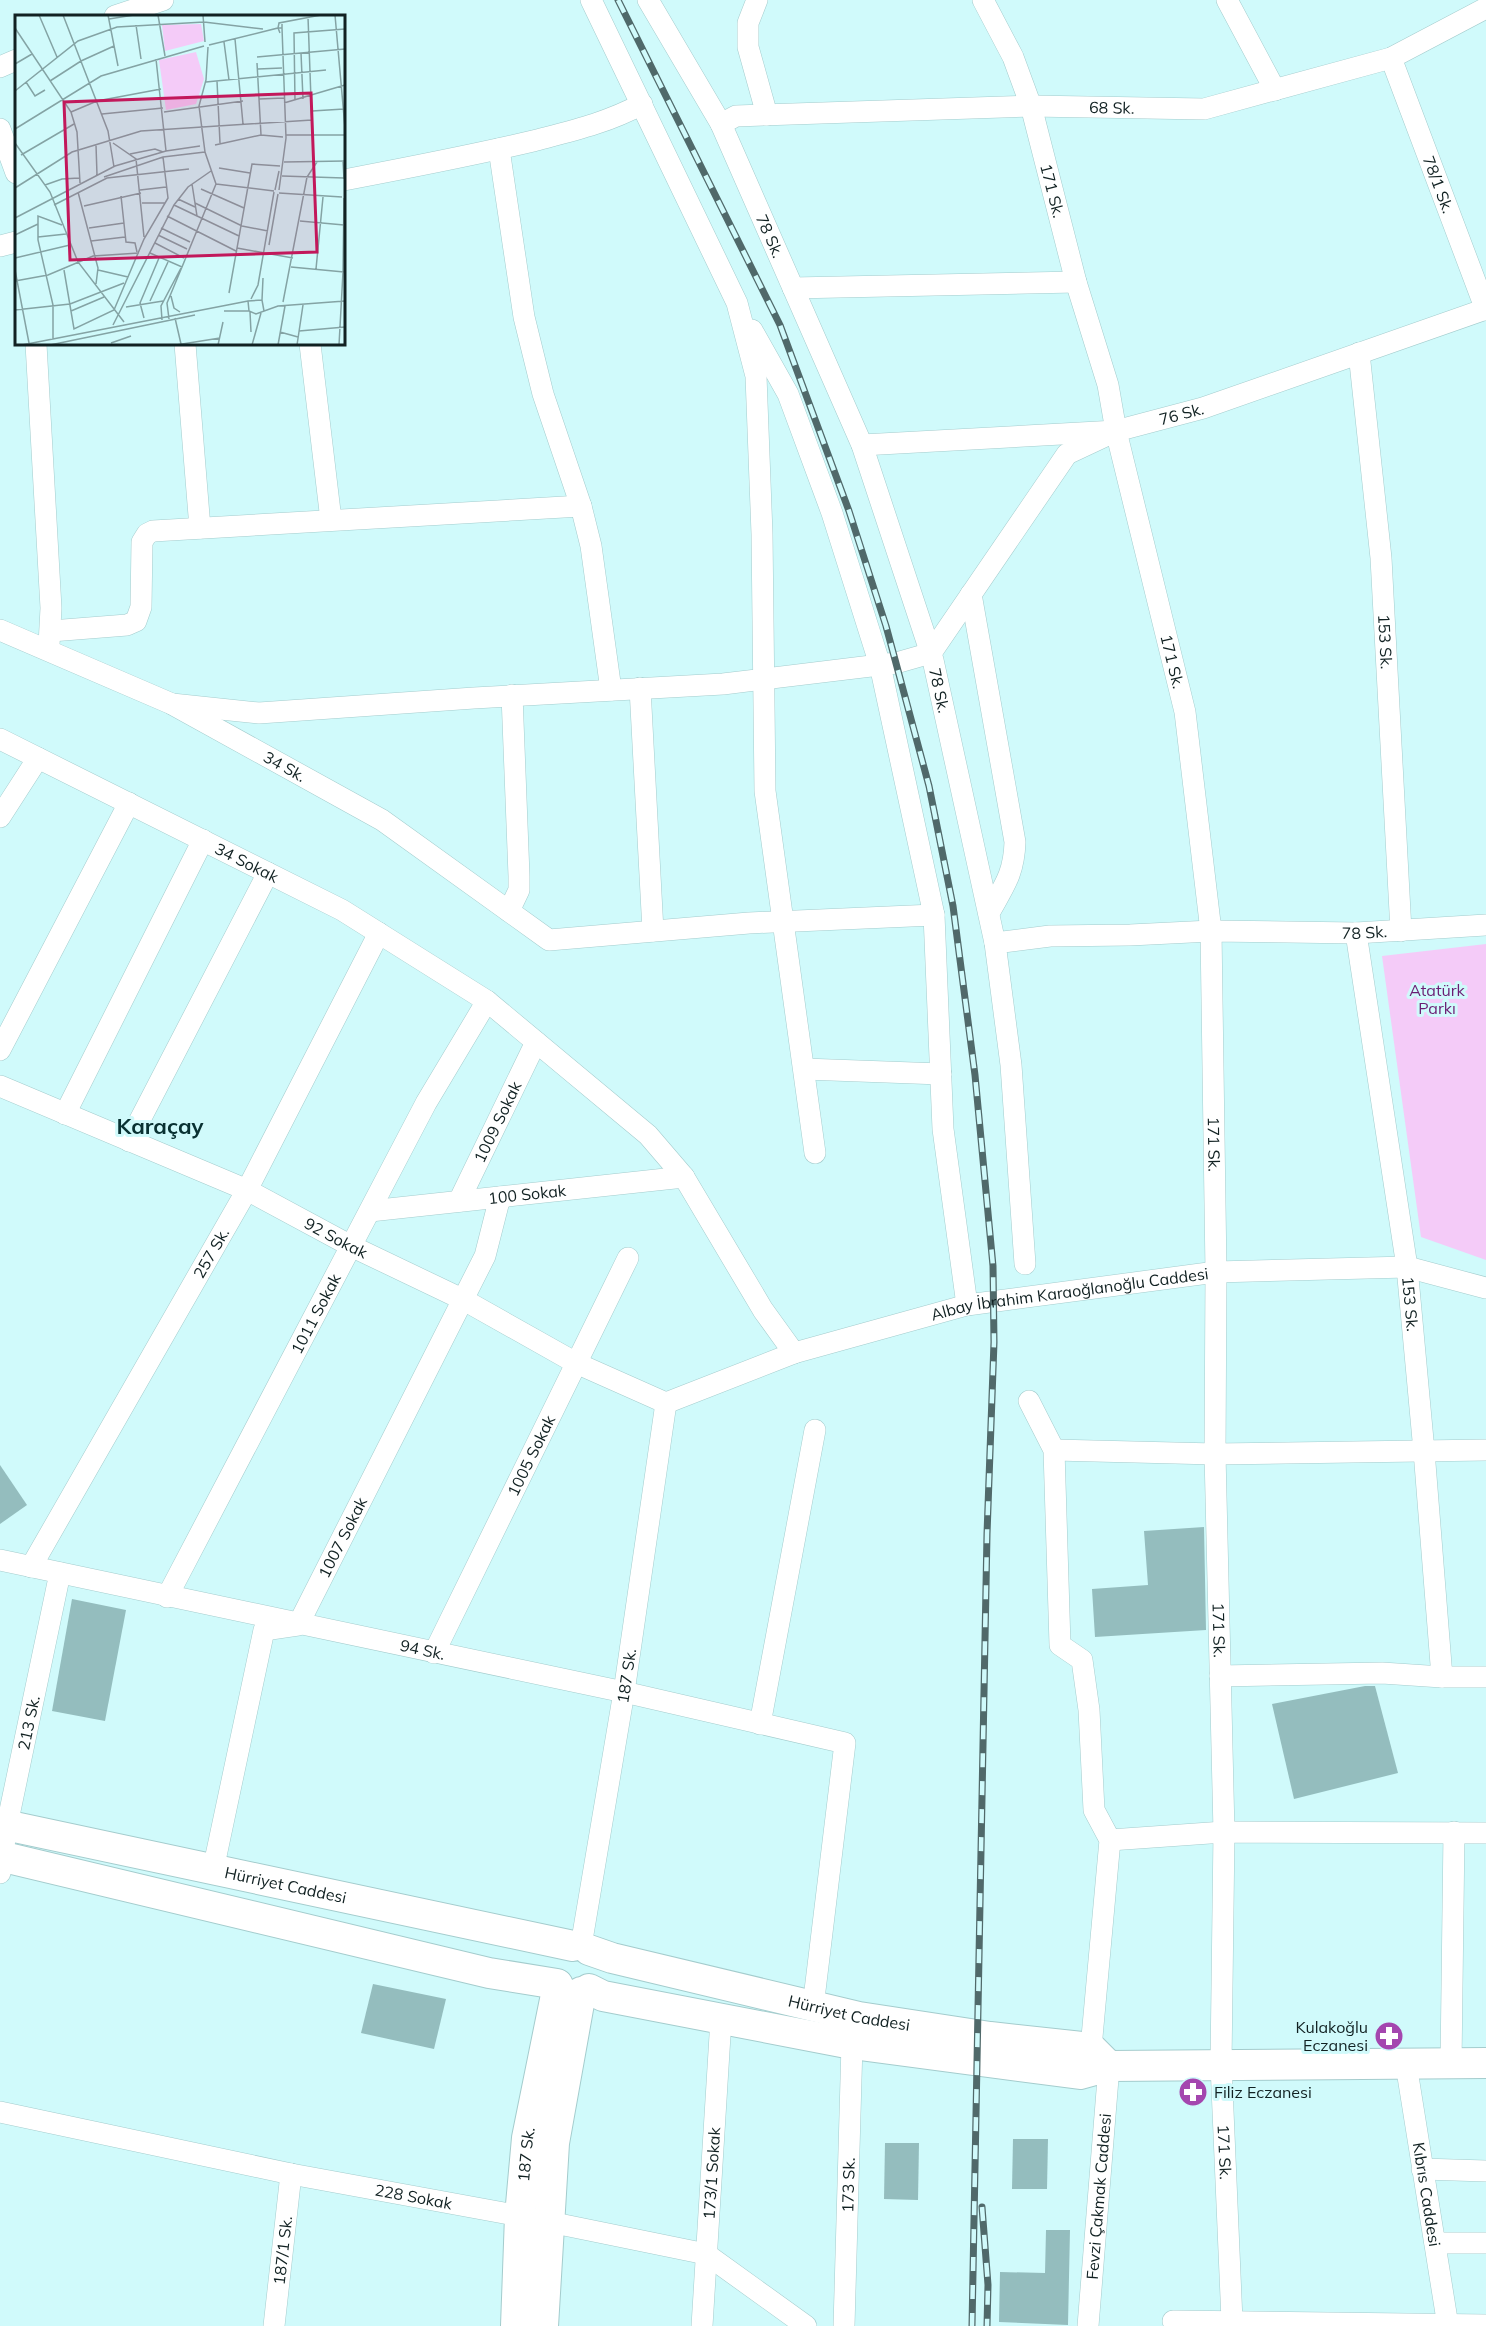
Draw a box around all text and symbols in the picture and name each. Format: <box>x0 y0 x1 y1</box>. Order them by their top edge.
inset map <box>15 15 345 345</box>
street label: 68 Sk. <box>1089 97 1135 118</box>
street label: 78/1 Sk. <box>1419 153 1459 216</box>
street label: 171 Sk. <box>1036 162 1069 220</box>
street label: 78 Sk. <box>752 211 788 261</box>
street label: 76 Sk. <box>1157 398 1206 429</box>
street label: 153 Sk. <box>1374 614 1397 670</box>
street label: 171 Sk. <box>1156 632 1189 690</box>
street label: 78 Sk. <box>925 666 954 715</box>
street label: 34 Sk. <box>260 747 309 786</box>
street label: 34 Sokak <box>212 838 283 887</box>
street label: 78 Sk. <box>1342 921 1388 943</box>
park label: Atatürk Parkı <box>1409 980 1466 1018</box>
street label: 1009 Sokak <box>469 1077 526 1166</box>
district label: Karaçay <box>117 1112 204 1140</box>
street label: 171 Sk. <box>1204 1117 1225 1172</box>
street label: 100 Sokak <box>487 1180 568 1208</box>
street label: 92 Sokak <box>301 1213 371 1263</box>
street label: 257 Sk. <box>189 1224 233 1282</box>
street label: Albay İbrahim Karaoğlanoğlu Caddesi <box>928 1263 1210 1325</box>
street label: 1011 Sokak <box>286 1269 345 1357</box>
street label: 153 Sk. <box>1398 1276 1423 1332</box>
street label: 1005 Sokak <box>503 1411 560 1499</box>
street label: 1007 Sokak <box>314 1493 372 1581</box>
street label: 171 Sk. <box>1209 1602 1230 1658</box>
street label: 94 Sk. <box>398 1635 447 1664</box>
street label: 187 Sk. <box>612 1647 640 1705</box>
street label: 213 Sk. <box>13 1694 44 1752</box>
street label: Hürriyet Caddesi <box>223 1862 348 1907</box>
street label: Hürriyet Caddesi <box>786 1990 912 2035</box>
place label: Kulakoğlu Eczanesi <box>1296 2017 1368 2055</box>
pharmacy icon: Kulakoğlu Eczanesi <box>1373 2020 1405 2052</box>
pharmacy icon: Filiz Eczanesi <box>1177 2076 1209 2108</box>
place label: Filiz Eczanesi <box>1214 2082 1312 2102</box>
street label: Fevzi Çakmak Caddesi <box>1082 2113 1115 2280</box>
street label: 171 Sk. <box>1214 2124 1236 2180</box>
street label: 187 Sk. <box>513 2125 539 2183</box>
street label: 173/1 Sokak <box>699 2126 724 2220</box>
street label: Kıbrıs Caddesi <box>1409 2141 1445 2248</box>
street label: 173 Sk. <box>837 2157 859 2213</box>
street label: 228 Sokak <box>373 2180 454 2213</box>
street label: 187/1 Sk. <box>269 2215 296 2286</box>

